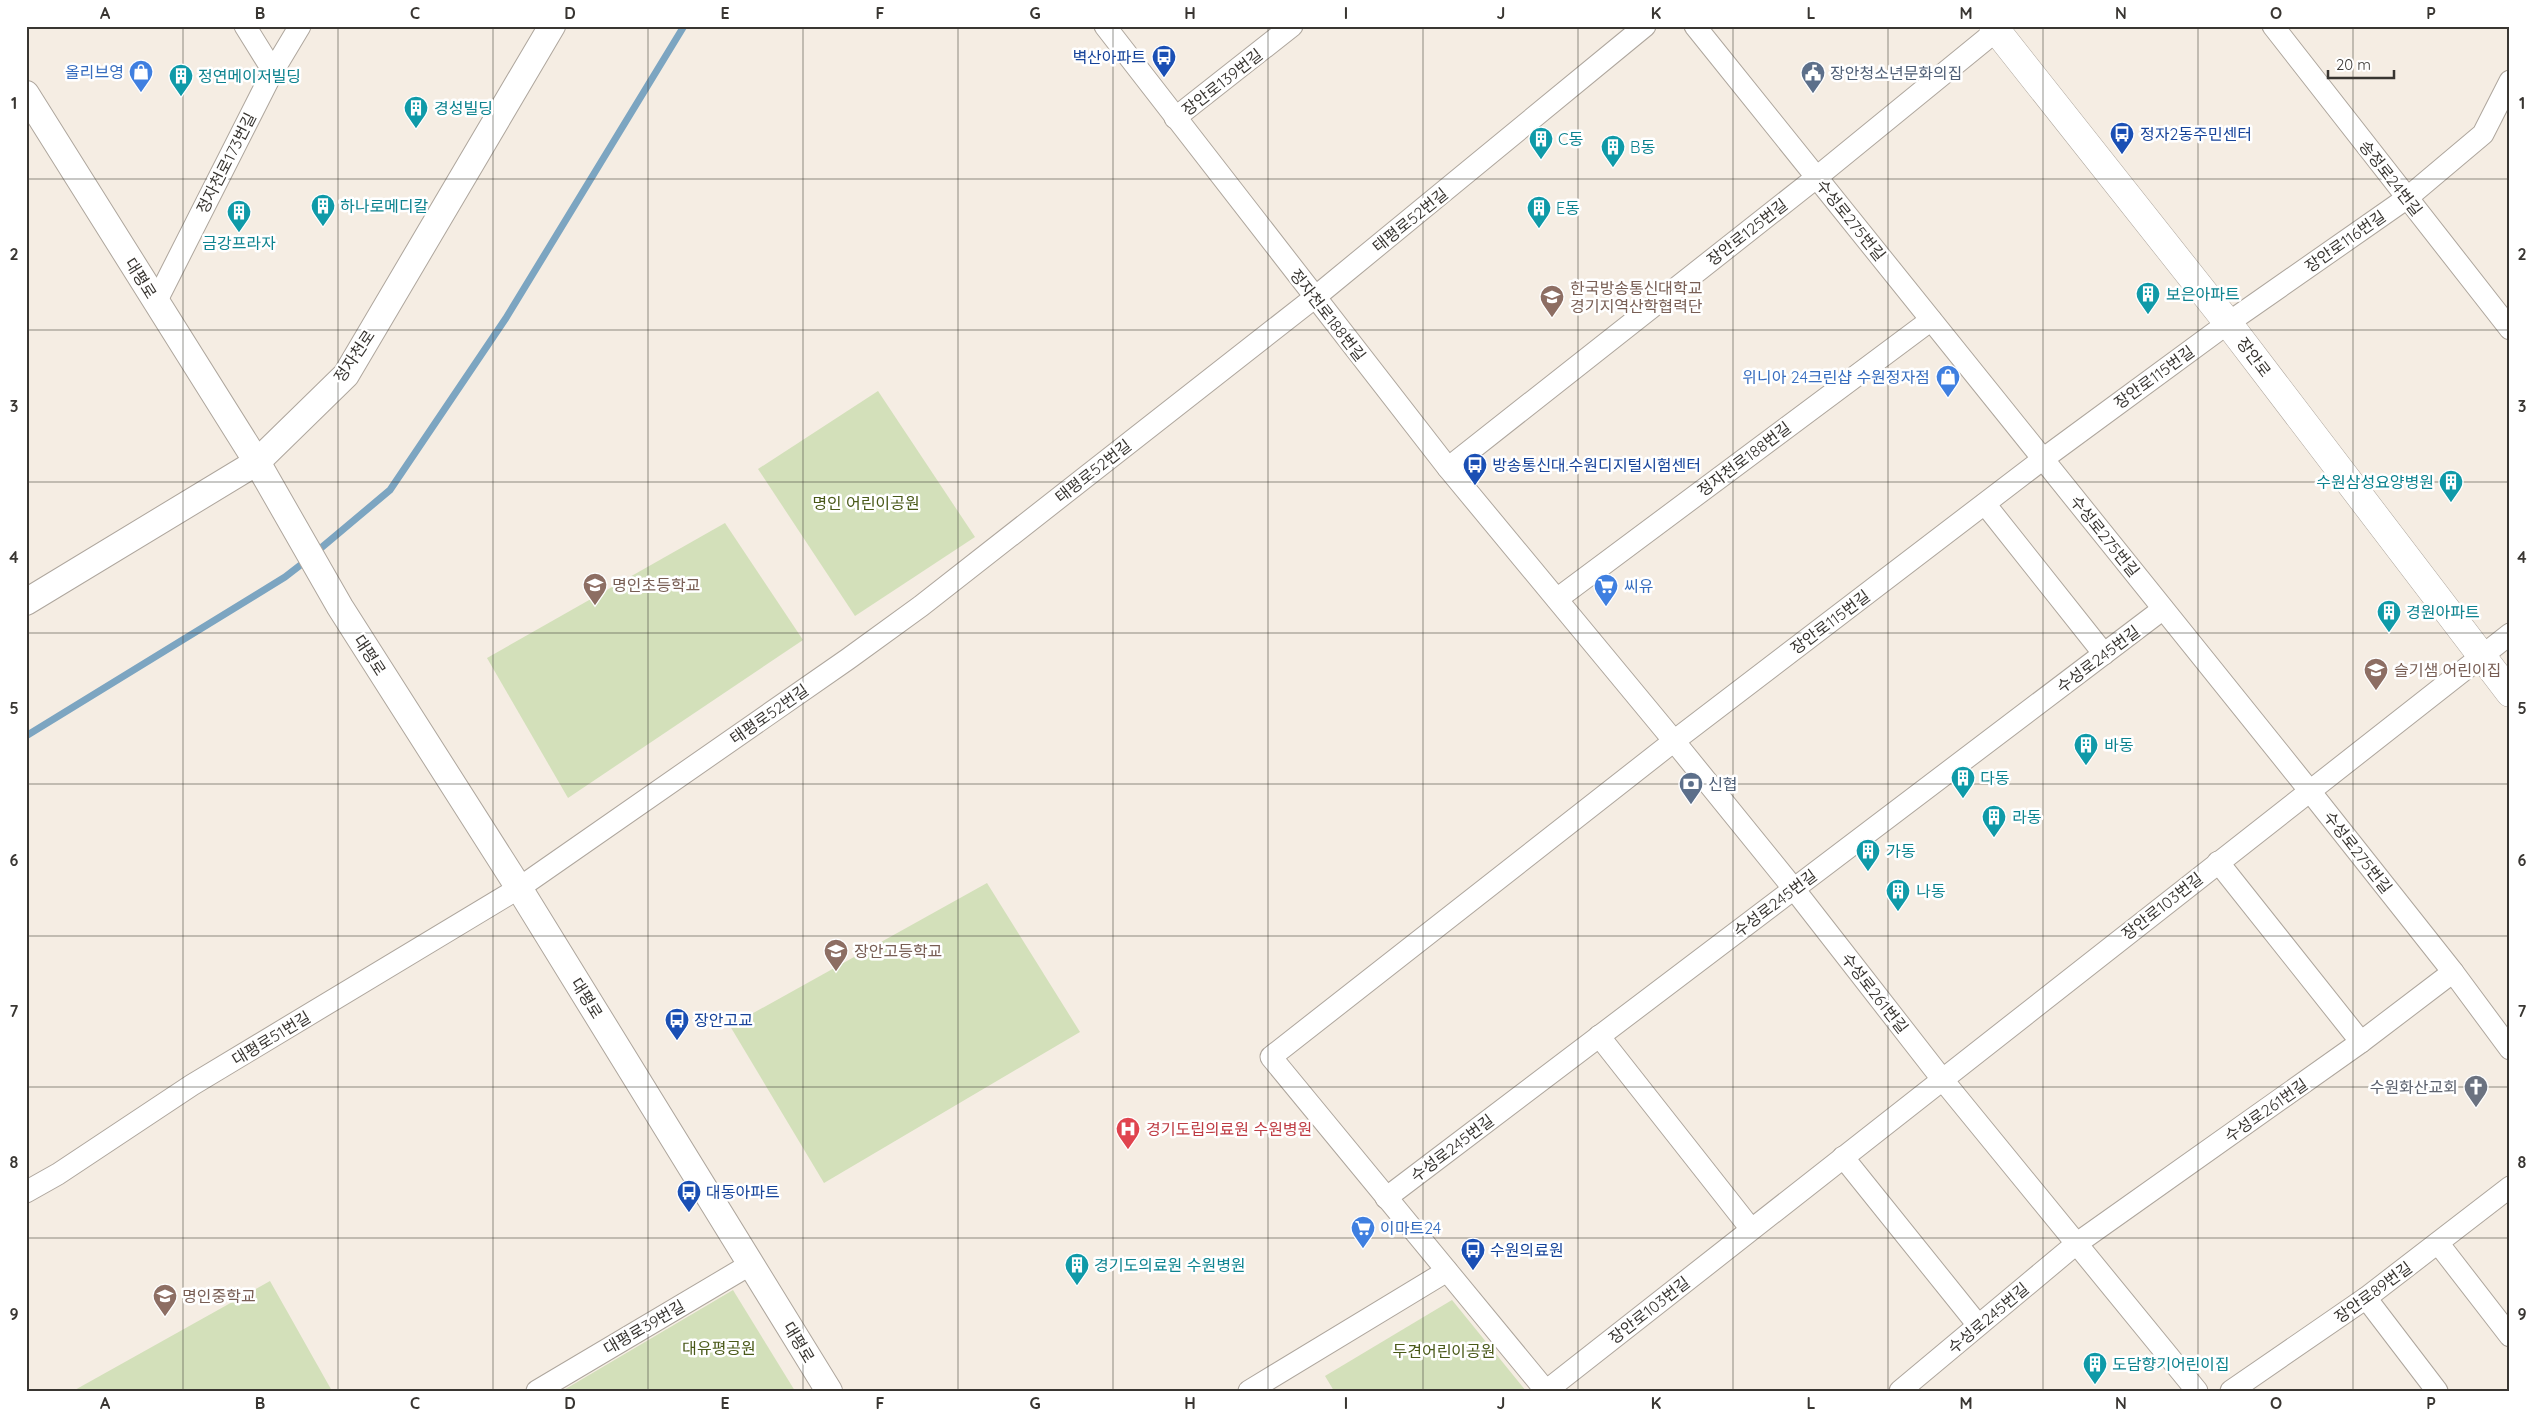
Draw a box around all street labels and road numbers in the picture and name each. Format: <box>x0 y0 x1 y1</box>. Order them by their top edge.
street label: 장안로139번길 <box>1178 44 1266 120</box>
street label: 정자천로173번길 <box>192 109 260 217</box>
street label: 송정로24번길 <box>2355 136 2427 220</box>
street label: 수성로275번길 <box>1812 175 1890 265</box>
street label: 태평로52번길 <box>1368 184 1452 256</box>
street label: 장안로125번길 <box>1703 194 1791 270</box>
street label: 장안로116번길 <box>2301 206 2389 276</box>
street label: 대평로 <box>121 254 161 302</box>
street label: 정자천로188번길 <box>1286 265 1370 365</box>
street label: 정자천로 <box>329 326 379 386</box>
street label: 장안로 <box>2233 333 2275 381</box>
street label: 장안로115번길 <box>2110 341 2198 413</box>
street label: 정자천로188번길 <box>1693 417 1795 501</box>
street label: 태평로52번길 <box>1051 435 1135 507</box>
street label: 수성로275번길 <box>2066 491 2144 581</box>
street label: 장안로115번길 <box>1786 586 1874 658</box>
street label: 수성로245번길 <box>2052 621 2144 697</box>
street label: 대평로 <box>350 631 391 679</box>
street label: 태평로52번길 <box>726 680 812 748</box>
street label: 수성로275번길 <box>2320 807 2396 897</box>
street label: 수성로245번길 <box>1729 865 1821 941</box>
street label: 장안로103번길 <box>2117 868 2207 944</box>
street label: 수성로261번길 <box>1837 949 1913 1037</box>
street label: 대평로 <box>567 974 607 1022</box>
street label: 대평로51번길 <box>228 1007 314 1069</box>
street label: 수성로261번길 <box>2221 1074 2311 1146</box>
street label: 수성로245번길 <box>1406 1110 1498 1186</box>
street label: 장안로89번길 <box>2330 1257 2416 1327</box>
street label: 장안로103번길 <box>1604 1272 1694 1348</box>
street label: 수성로245번길 <box>1943 1278 2033 1358</box>
street label: 대평로39번길 <box>600 1296 688 1358</box>
street label: 대평로 <box>779 1318 819 1366</box>

